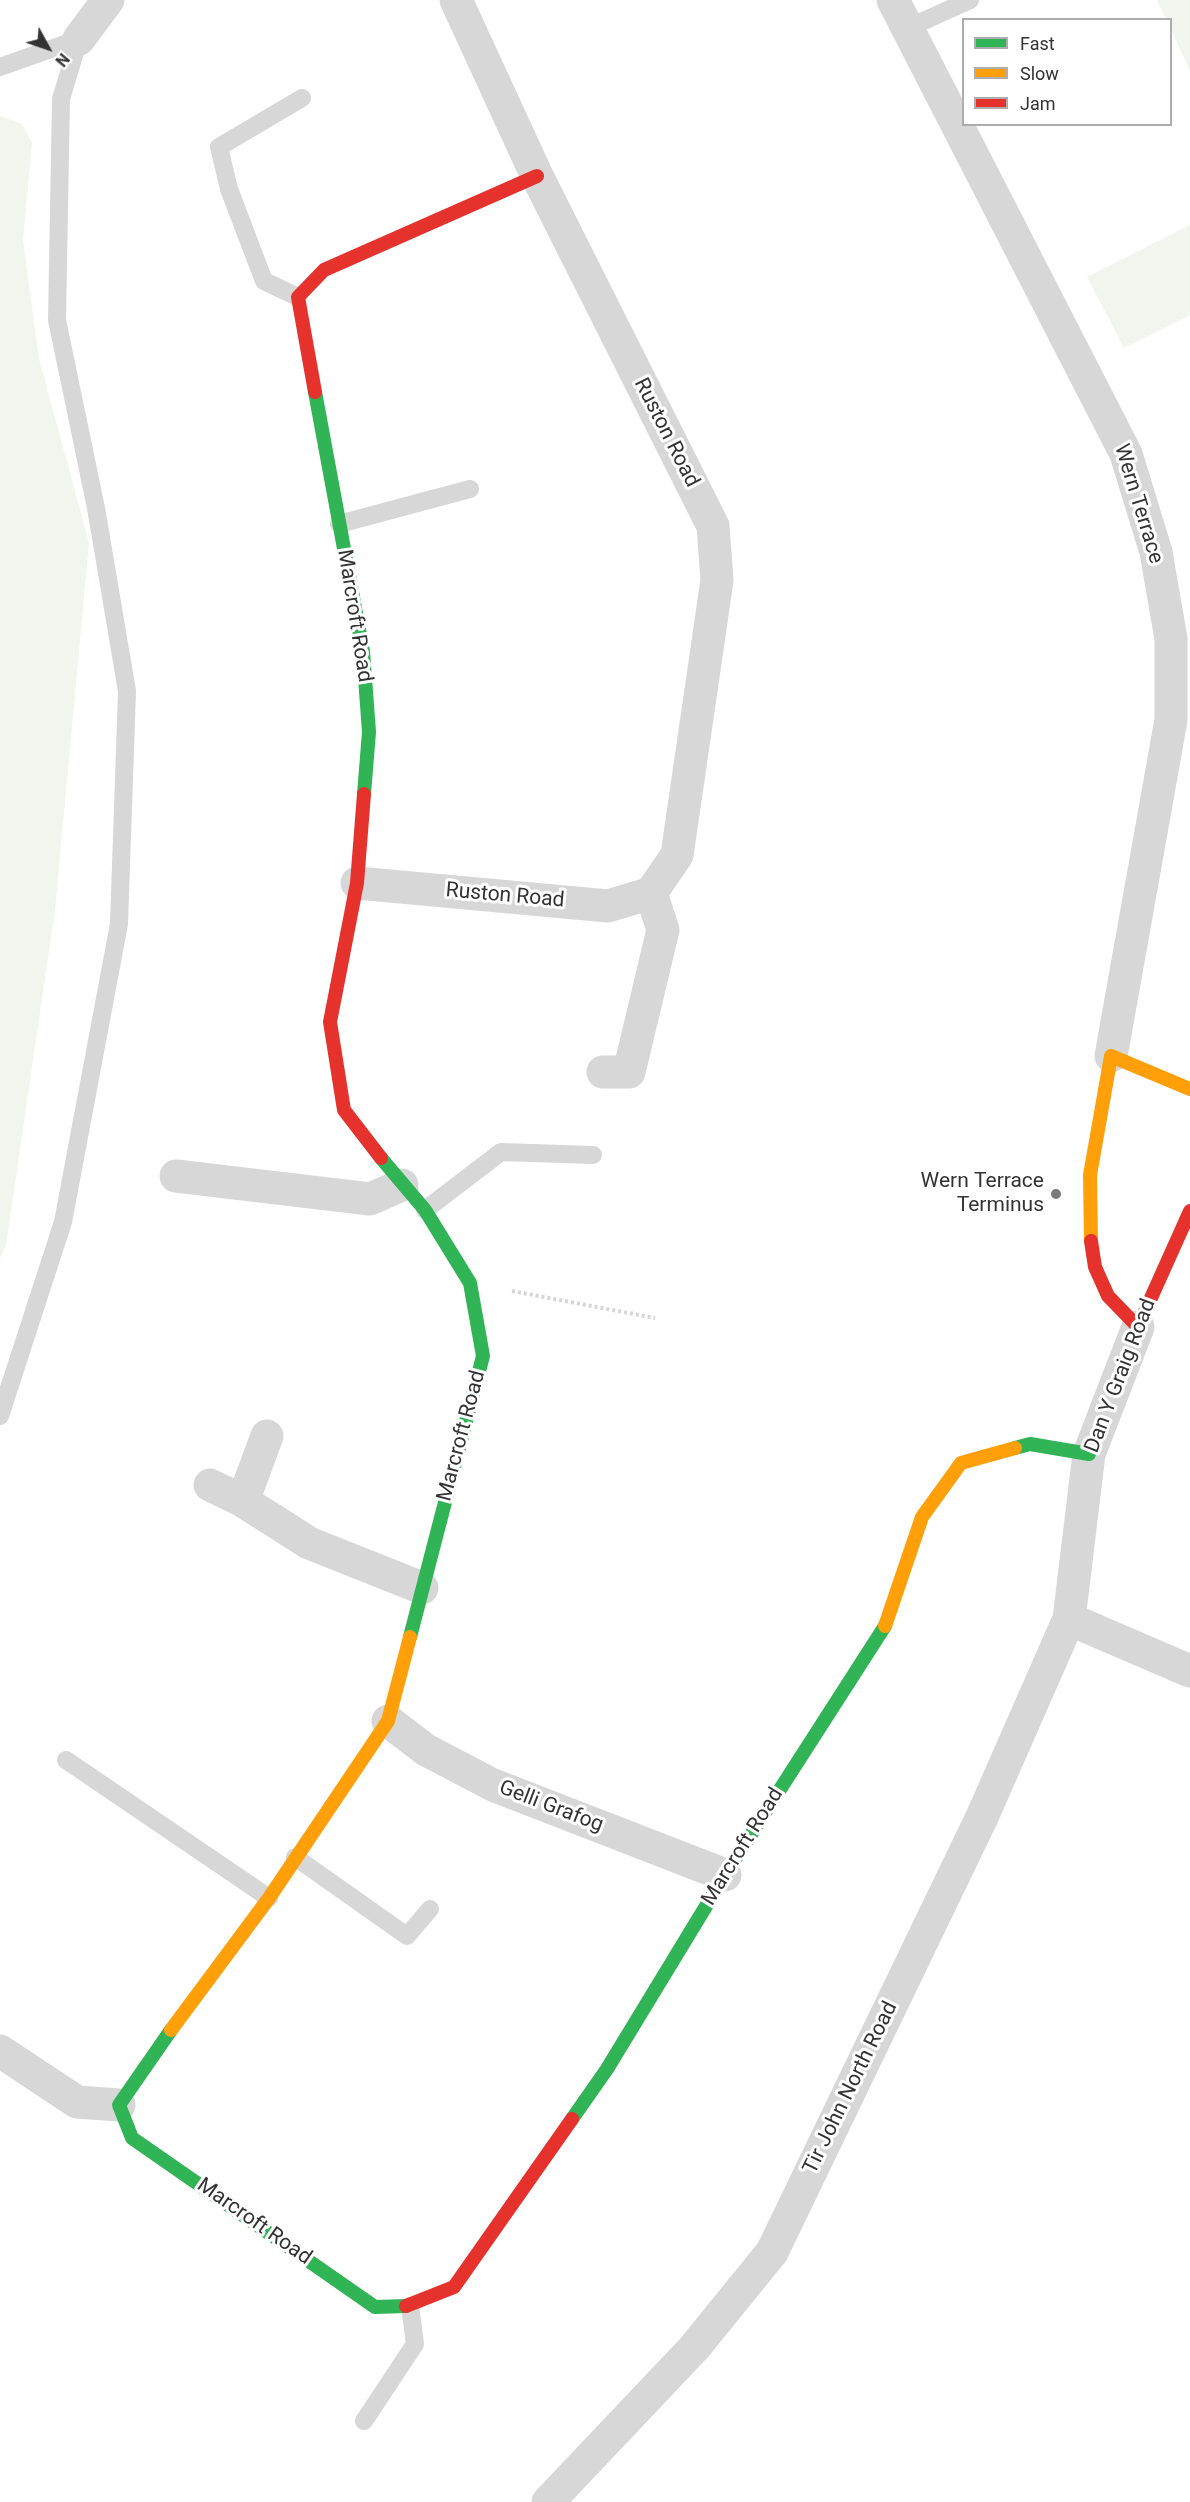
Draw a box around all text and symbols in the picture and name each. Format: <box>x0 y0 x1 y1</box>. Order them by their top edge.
north arrow <box>18 18 78 78</box>
legend <box>962 18 1172 126</box>
text: Fast <box>1020 33 1055 54</box>
text: N <box>51 49 73 70</box>
text: Slow <box>1020 63 1059 84</box>
text: Jam <box>1020 93 1056 114</box>
street label: Ruston Road <box>628 374 704 492</box>
street label: Wern Terrace <box>1108 441 1168 567</box>
street label: Marcroft Road <box>331 548 377 684</box>
street label: Ruston Road <box>445 878 565 914</box>
place label: Wern Terrace Terminus <box>921 1169 1044 1219</box>
marker: Wern Terrace Terminus <box>1049 1187 1063 1201</box>
street label: Dan Y Graig Road <box>1080 1296 1162 1456</box>
street label: Marcroft Road <box>432 1368 492 1504</box>
street label: Gelli Grafog <box>495 1776 607 1838</box>
street label: Marcroft Road <box>697 1783 789 1911</box>
street label: Tir John North Road <box>798 1998 904 2178</box>
street label: Marcroft Road <box>192 2173 316 2271</box>

